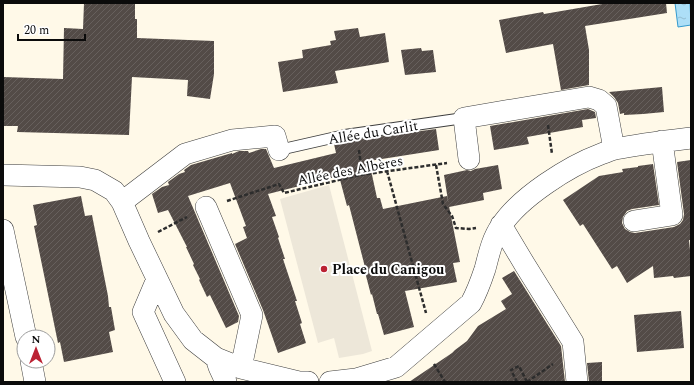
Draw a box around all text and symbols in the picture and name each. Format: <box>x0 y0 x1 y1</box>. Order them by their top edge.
scale bar <box>18 16 85 42</box>
text: 20 m <box>24 21 49 40</box>
street label: Allée du Carlit <box>327 115 420 150</box>
street label: Allée des Albères <box>295 150 405 191</box>
place label: Place du Canigou <box>332 259 445 280</box>
marker: Place du Canigou <box>319 264 329 274</box>
north arrow <box>16 329 56 369</box>
text: N <box>32 331 41 348</box>

